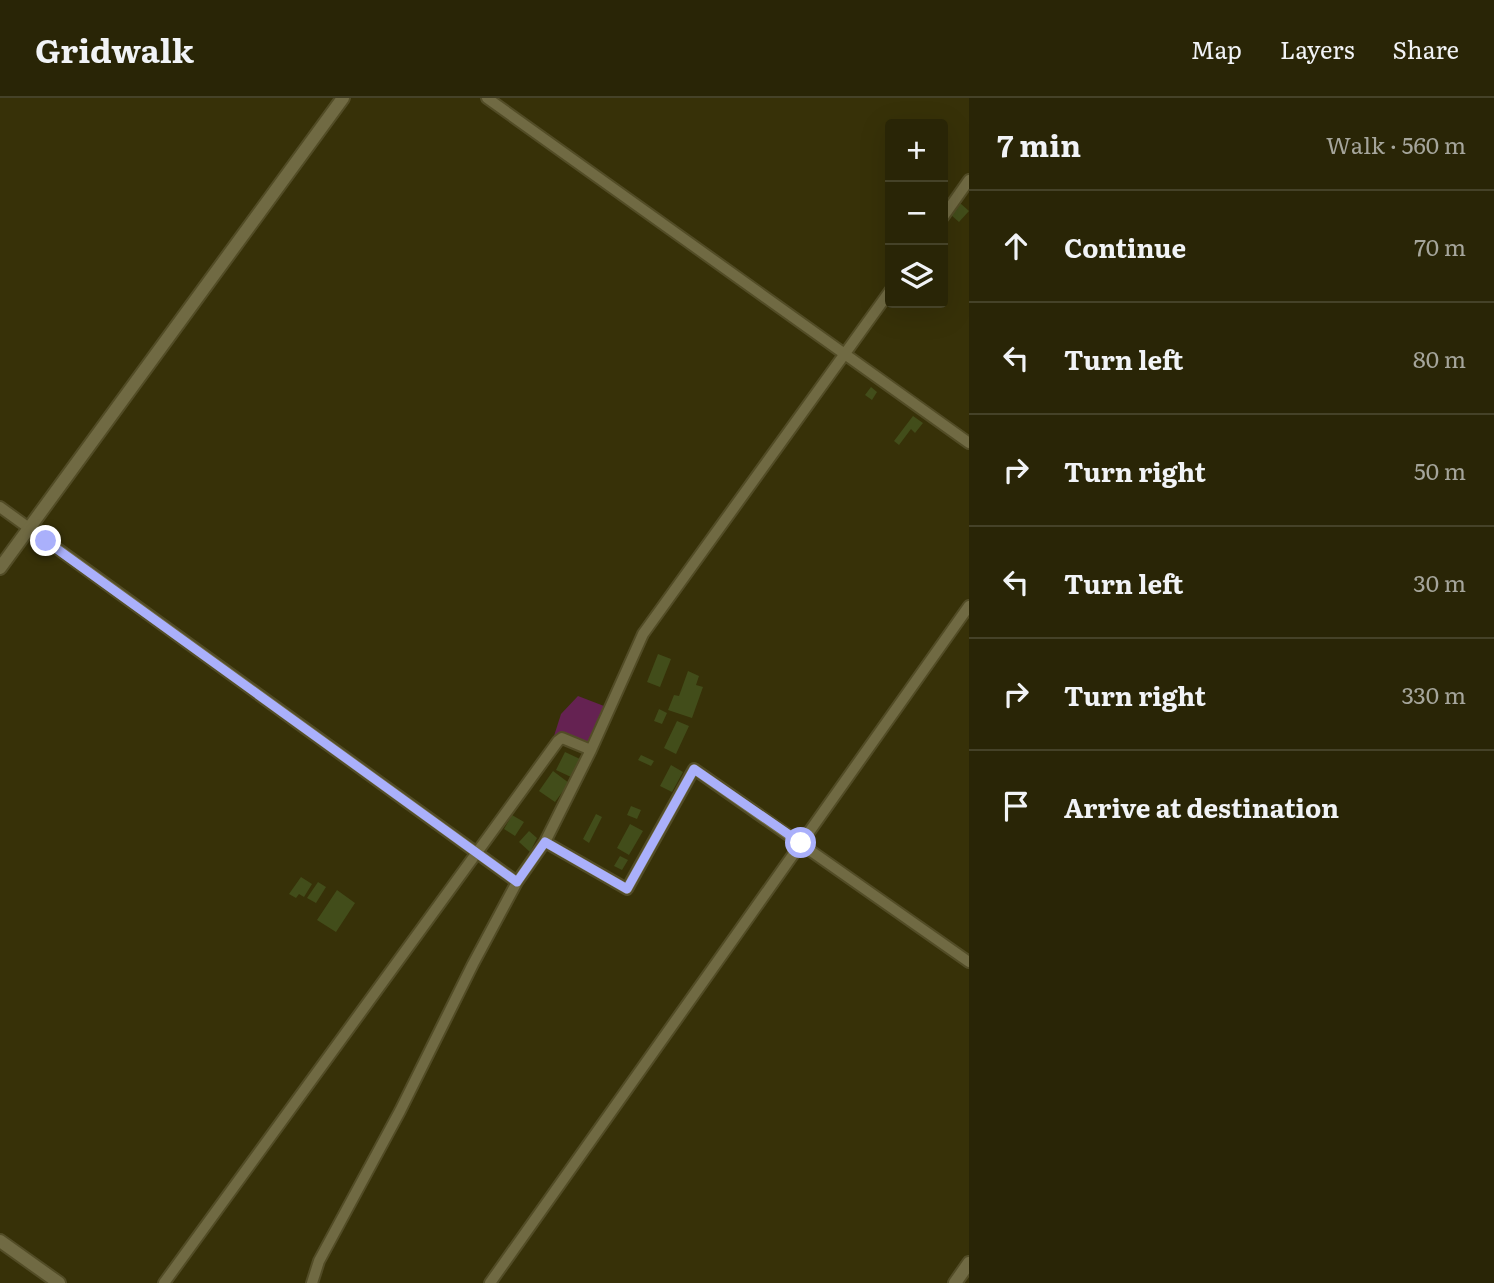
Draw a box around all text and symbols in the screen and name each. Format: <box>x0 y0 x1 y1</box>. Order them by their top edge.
text: Gridwalk <box>35 24 194 73</box>
text: Map <box>1191 31 1242 66</box>
text: Layers <box>1280 31 1354 66</box>
text: Share <box>1392 31 1459 66</box>
map controls <box>885 119 948 308</box>
button: + <box>885 119 948 182</box>
text: 7 min <box>997 122 1081 166</box>
text: Walk · 560 m <box>1326 127 1466 161</box>
button: − <box>885 182 948 245</box>
icon: ahead <box>997 227 1035 265</box>
text: Continue <box>1064 227 1186 266</box>
text: 70 m <box>1414 229 1466 263</box>
button: layers <box>885 245 948 308</box>
icon: left <box>997 339 1035 377</box>
text: Turn left <box>1064 339 1183 378</box>
text: 80 m <box>1413 341 1466 375</box>
icon: right <box>997 451 1035 489</box>
text: Turn right <box>1064 451 1206 490</box>
text: 50 m <box>1414 453 1466 487</box>
route end <box>30 525 61 556</box>
icon: left <box>997 563 1035 601</box>
text: Turn left <box>1064 563 1183 602</box>
text: 30 m <box>1413 565 1466 599</box>
icon: right <box>997 675 1035 713</box>
text: Turn right <box>1064 675 1206 714</box>
text: 330 m <box>1402 677 1466 711</box>
icon: arrive <box>997 787 1035 825</box>
text: Arrive at destination <box>1064 787 1339 826</box>
route start <box>785 827 816 858</box>

